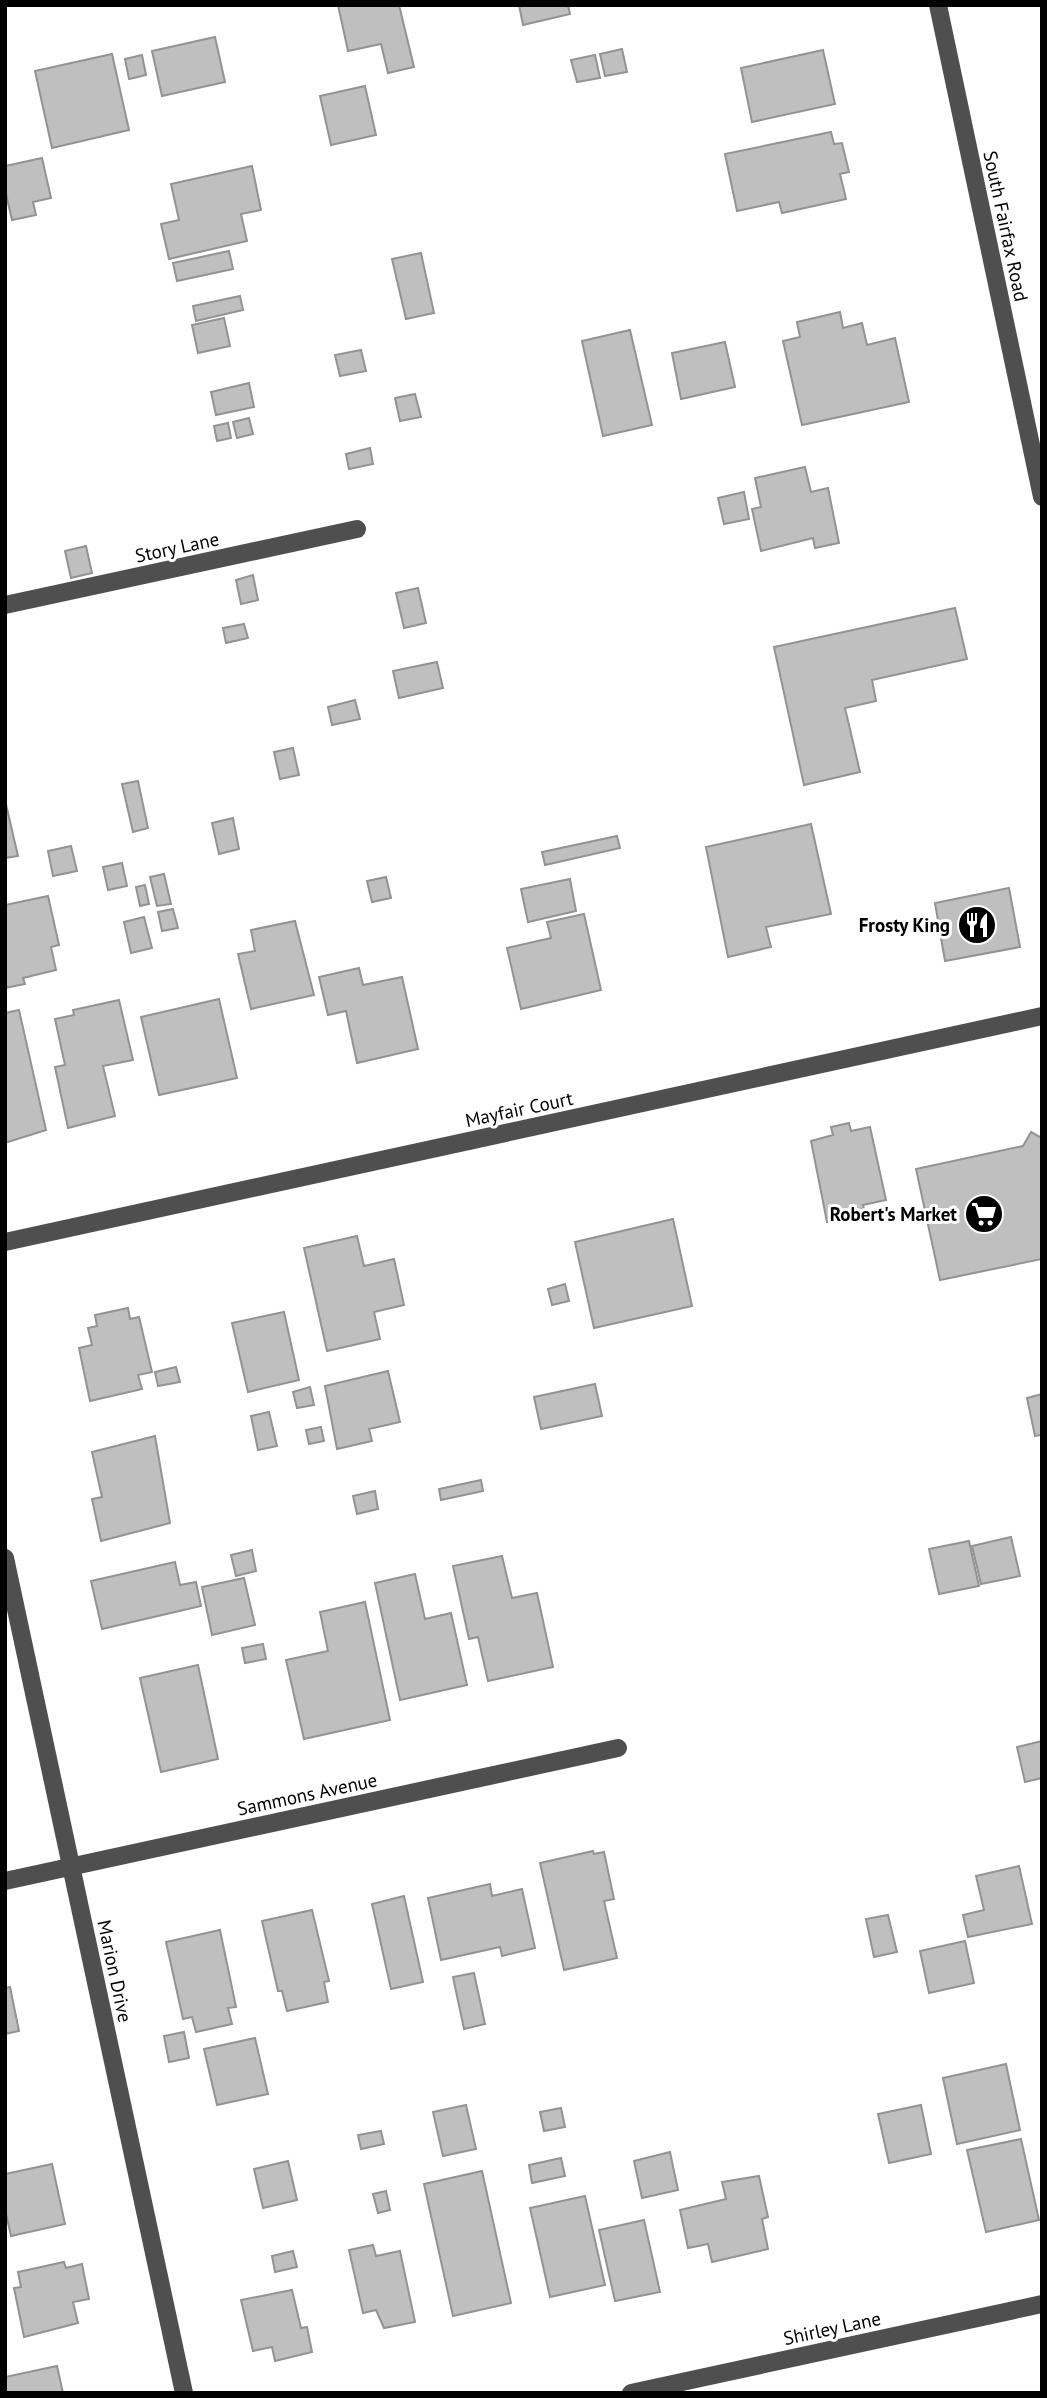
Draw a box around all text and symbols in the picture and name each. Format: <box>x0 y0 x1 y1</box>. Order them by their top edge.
street label: South Fairfax Road <box>978 149 1034 303</box>
street label: Story Lane <box>133 526 221 568</box>
restaurant icon: Frosty King <box>956 904 998 946</box>
place label: Frosty King <box>859 913 950 937</box>
street label: Mayfair Court <box>463 1086 576 1132</box>
supermarket icon: Robert's Market <box>963 1193 1005 1235</box>
place label: Robert's Market <box>830 1202 957 1226</box>
street label: Sammons Avenue <box>235 1767 379 1821</box>
street label: Marion Drive <box>92 1918 138 2024</box>
street label: Shirley Lane <box>781 2306 883 2350</box>

